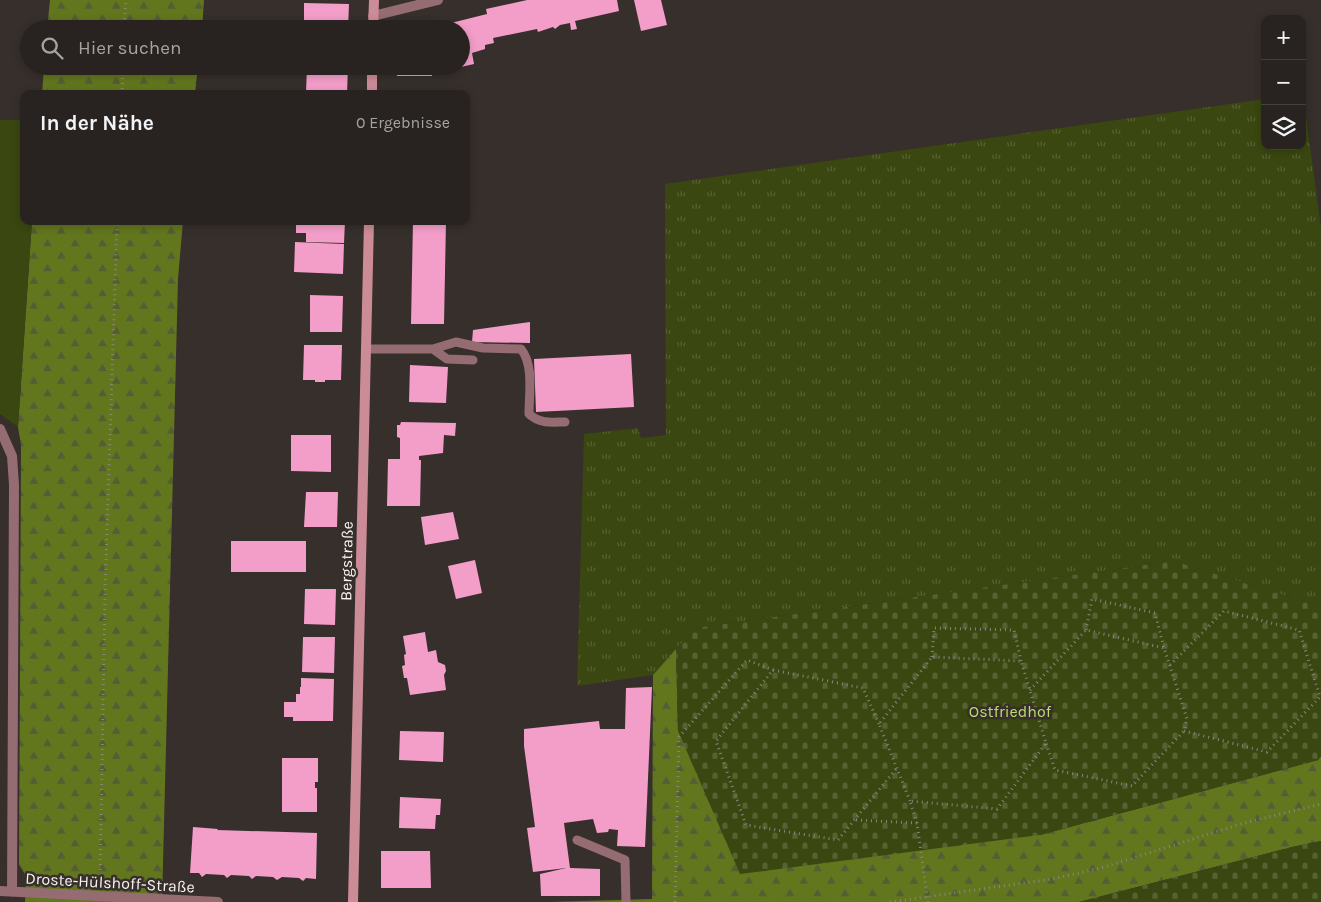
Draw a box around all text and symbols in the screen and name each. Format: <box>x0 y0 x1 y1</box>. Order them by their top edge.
map controls <box>1261 15 1306 150</box>
button: + <box>1261 15 1306 60</box>
search box <box>20 20 470 75</box>
icon: search <box>38 34 66 62</box>
text: Hier suchen <box>78 37 181 59</box>
button: − <box>1261 60 1306 105</box>
button: layers <box>1261 105 1306 150</box>
text: In der Nähe <box>40 111 154 135</box>
text: 0 Ergebnisse <box>356 113 450 132</box>
street label: Bergstraße <box>336 521 357 601</box>
park label: Ostfriedhof <box>969 702 1052 721</box>
street label: Droste-Hülshoff-Straße <box>25 869 195 896</box>

